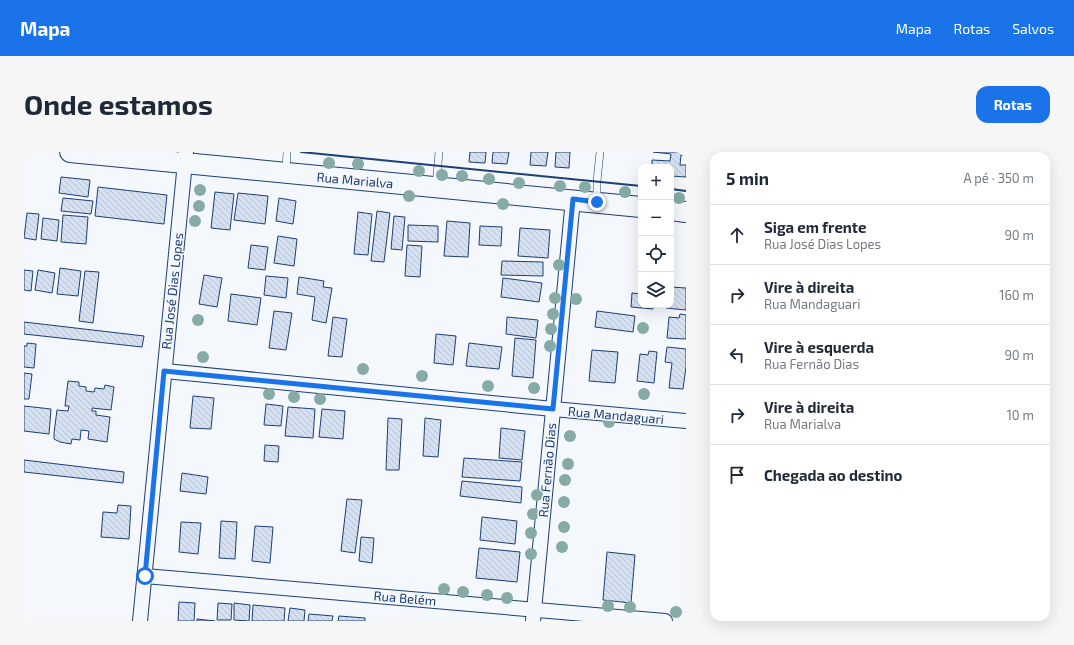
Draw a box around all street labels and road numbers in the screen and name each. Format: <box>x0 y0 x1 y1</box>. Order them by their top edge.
street label: Rua Marialva <box>316 169 394 191</box>
street label: Rua José Dias Lopes <box>158 232 186 350</box>
street label: Rua Mandaguari <box>567 403 665 427</box>
street label: Rua Fernão Dias <box>535 422 559 518</box>
street label: Rua Belém <box>373 587 437 609</box>

